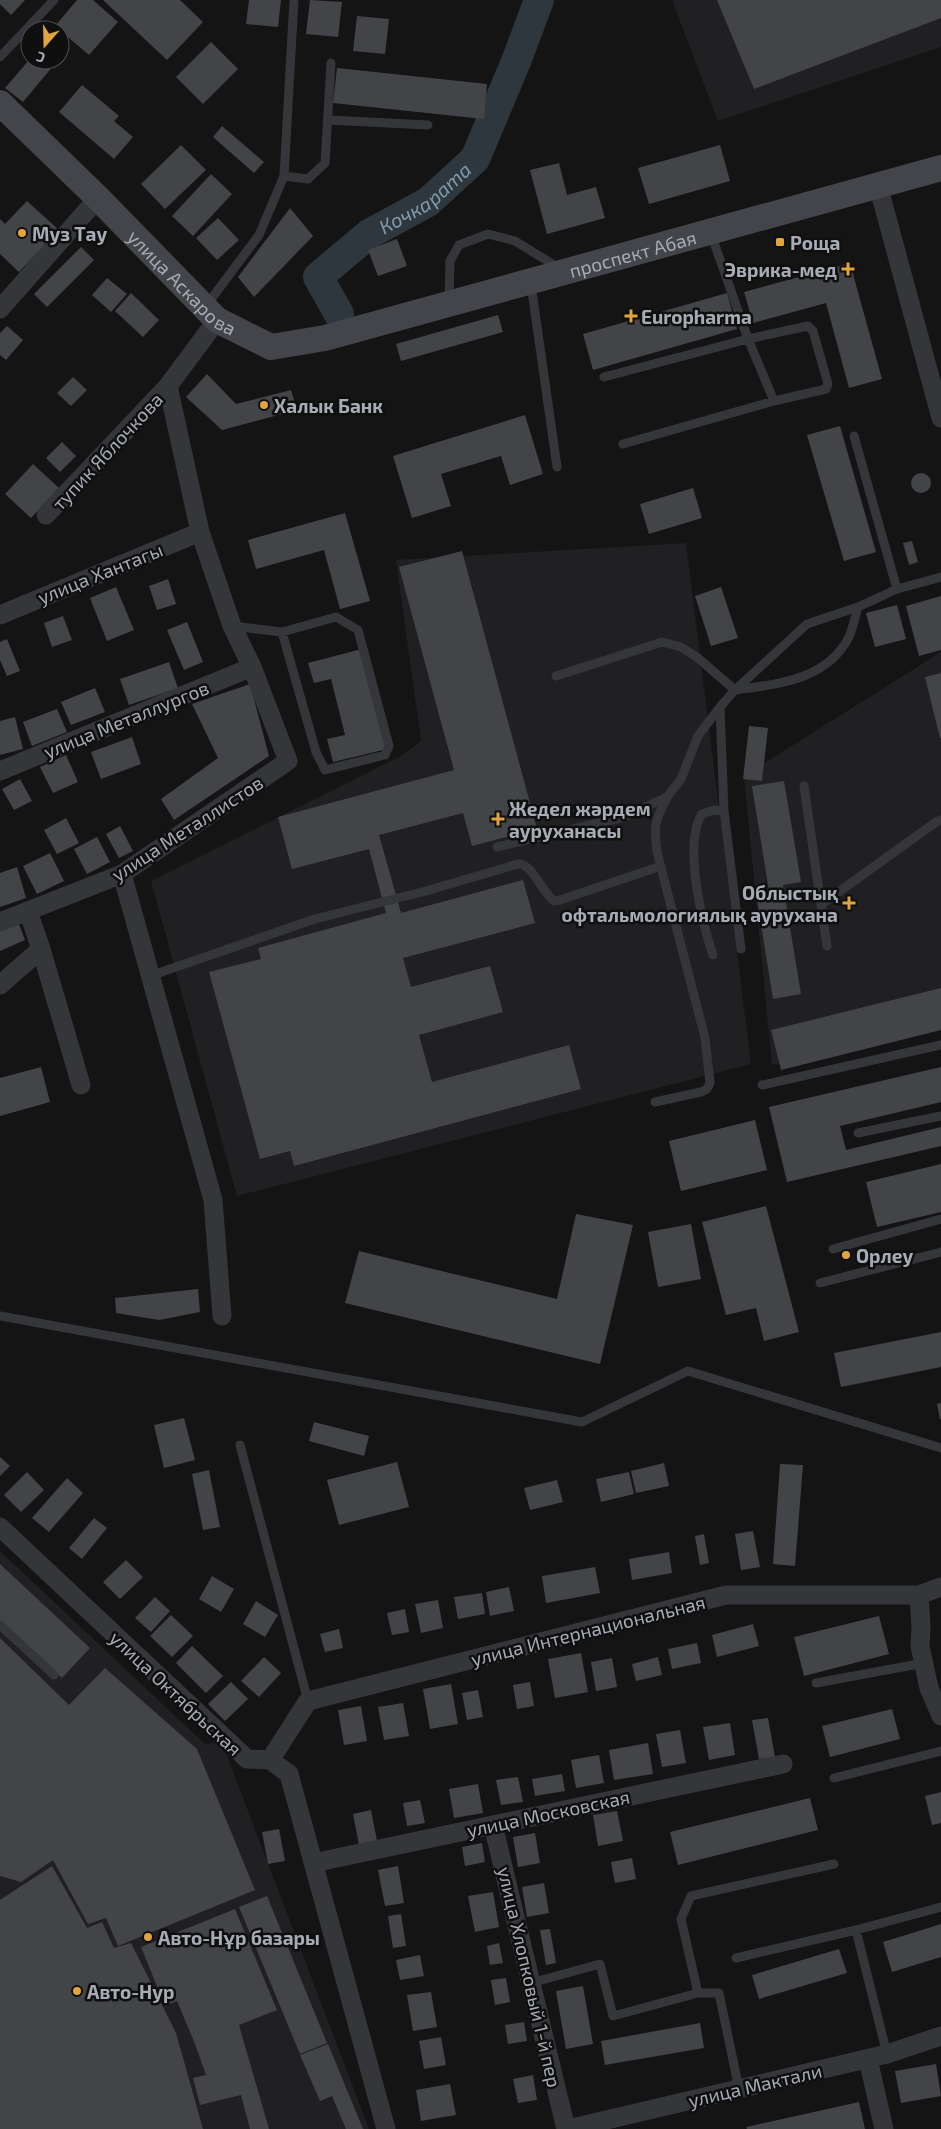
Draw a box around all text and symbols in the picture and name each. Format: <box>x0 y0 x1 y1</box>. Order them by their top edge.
north arrow <box>20 20 70 70</box>
text: С <box>34 48 47 67</box>
water label: Кочкарата <box>374 157 476 238</box>
place label: Муз Тау <box>32 222 107 245</box>
street label: улица Аскарова <box>123 225 240 339</box>
street label: проспект Абая <box>566 225 699 282</box>
marker: Муз Тау <box>16 227 28 239</box>
place label: Роща <box>790 231 840 254</box>
marker: Роща <box>774 236 786 248</box>
place label: Эврика-мед <box>725 258 837 281</box>
marker: Эврика-мед <box>841 262 855 276</box>
place label: Europharma <box>641 305 752 328</box>
marker: Europharma <box>625 310 637 322</box>
street label: тупик Яблочкова <box>47 388 168 515</box>
place label: Халык Банк <box>274 394 383 417</box>
marker: Халык Банк <box>258 399 270 411</box>
street label: улица Хантагы <box>34 537 166 609</box>
street label: улица Металлургов <box>40 675 212 764</box>
street label: улица Металлистов <box>107 770 268 886</box>
place label: Жедел жәрдем ауруханасы <box>509 797 651 842</box>
marker: Жедел жәрдем ауруханасы <box>491 812 505 826</box>
place label: Облыстық офтальмологиялық аурухана <box>562 881 839 926</box>
marker: Облыстық офтальмологиялық аурухана <box>842 896 856 910</box>
place label: Орлеу <box>856 1244 913 1267</box>
marker: Орлеу <box>840 1249 852 1261</box>
street label: улица Интернациональная <box>468 1590 708 1671</box>
street label: улица Октябрьская <box>105 1626 247 1761</box>
street label: улица Московская <box>464 1784 632 1842</box>
street label: улица Хлопковый 1-й пер <box>492 1864 567 2090</box>
place label: Авто-Нұр базары <box>158 1926 320 1949</box>
marker: Авто-Нұр базары <box>142 1931 154 1943</box>
place label: Авто-Нур <box>87 1980 175 2003</box>
marker: Авто-Нур <box>71 1985 83 1997</box>
street label: улица Мактали <box>686 2058 824 2113</box>

